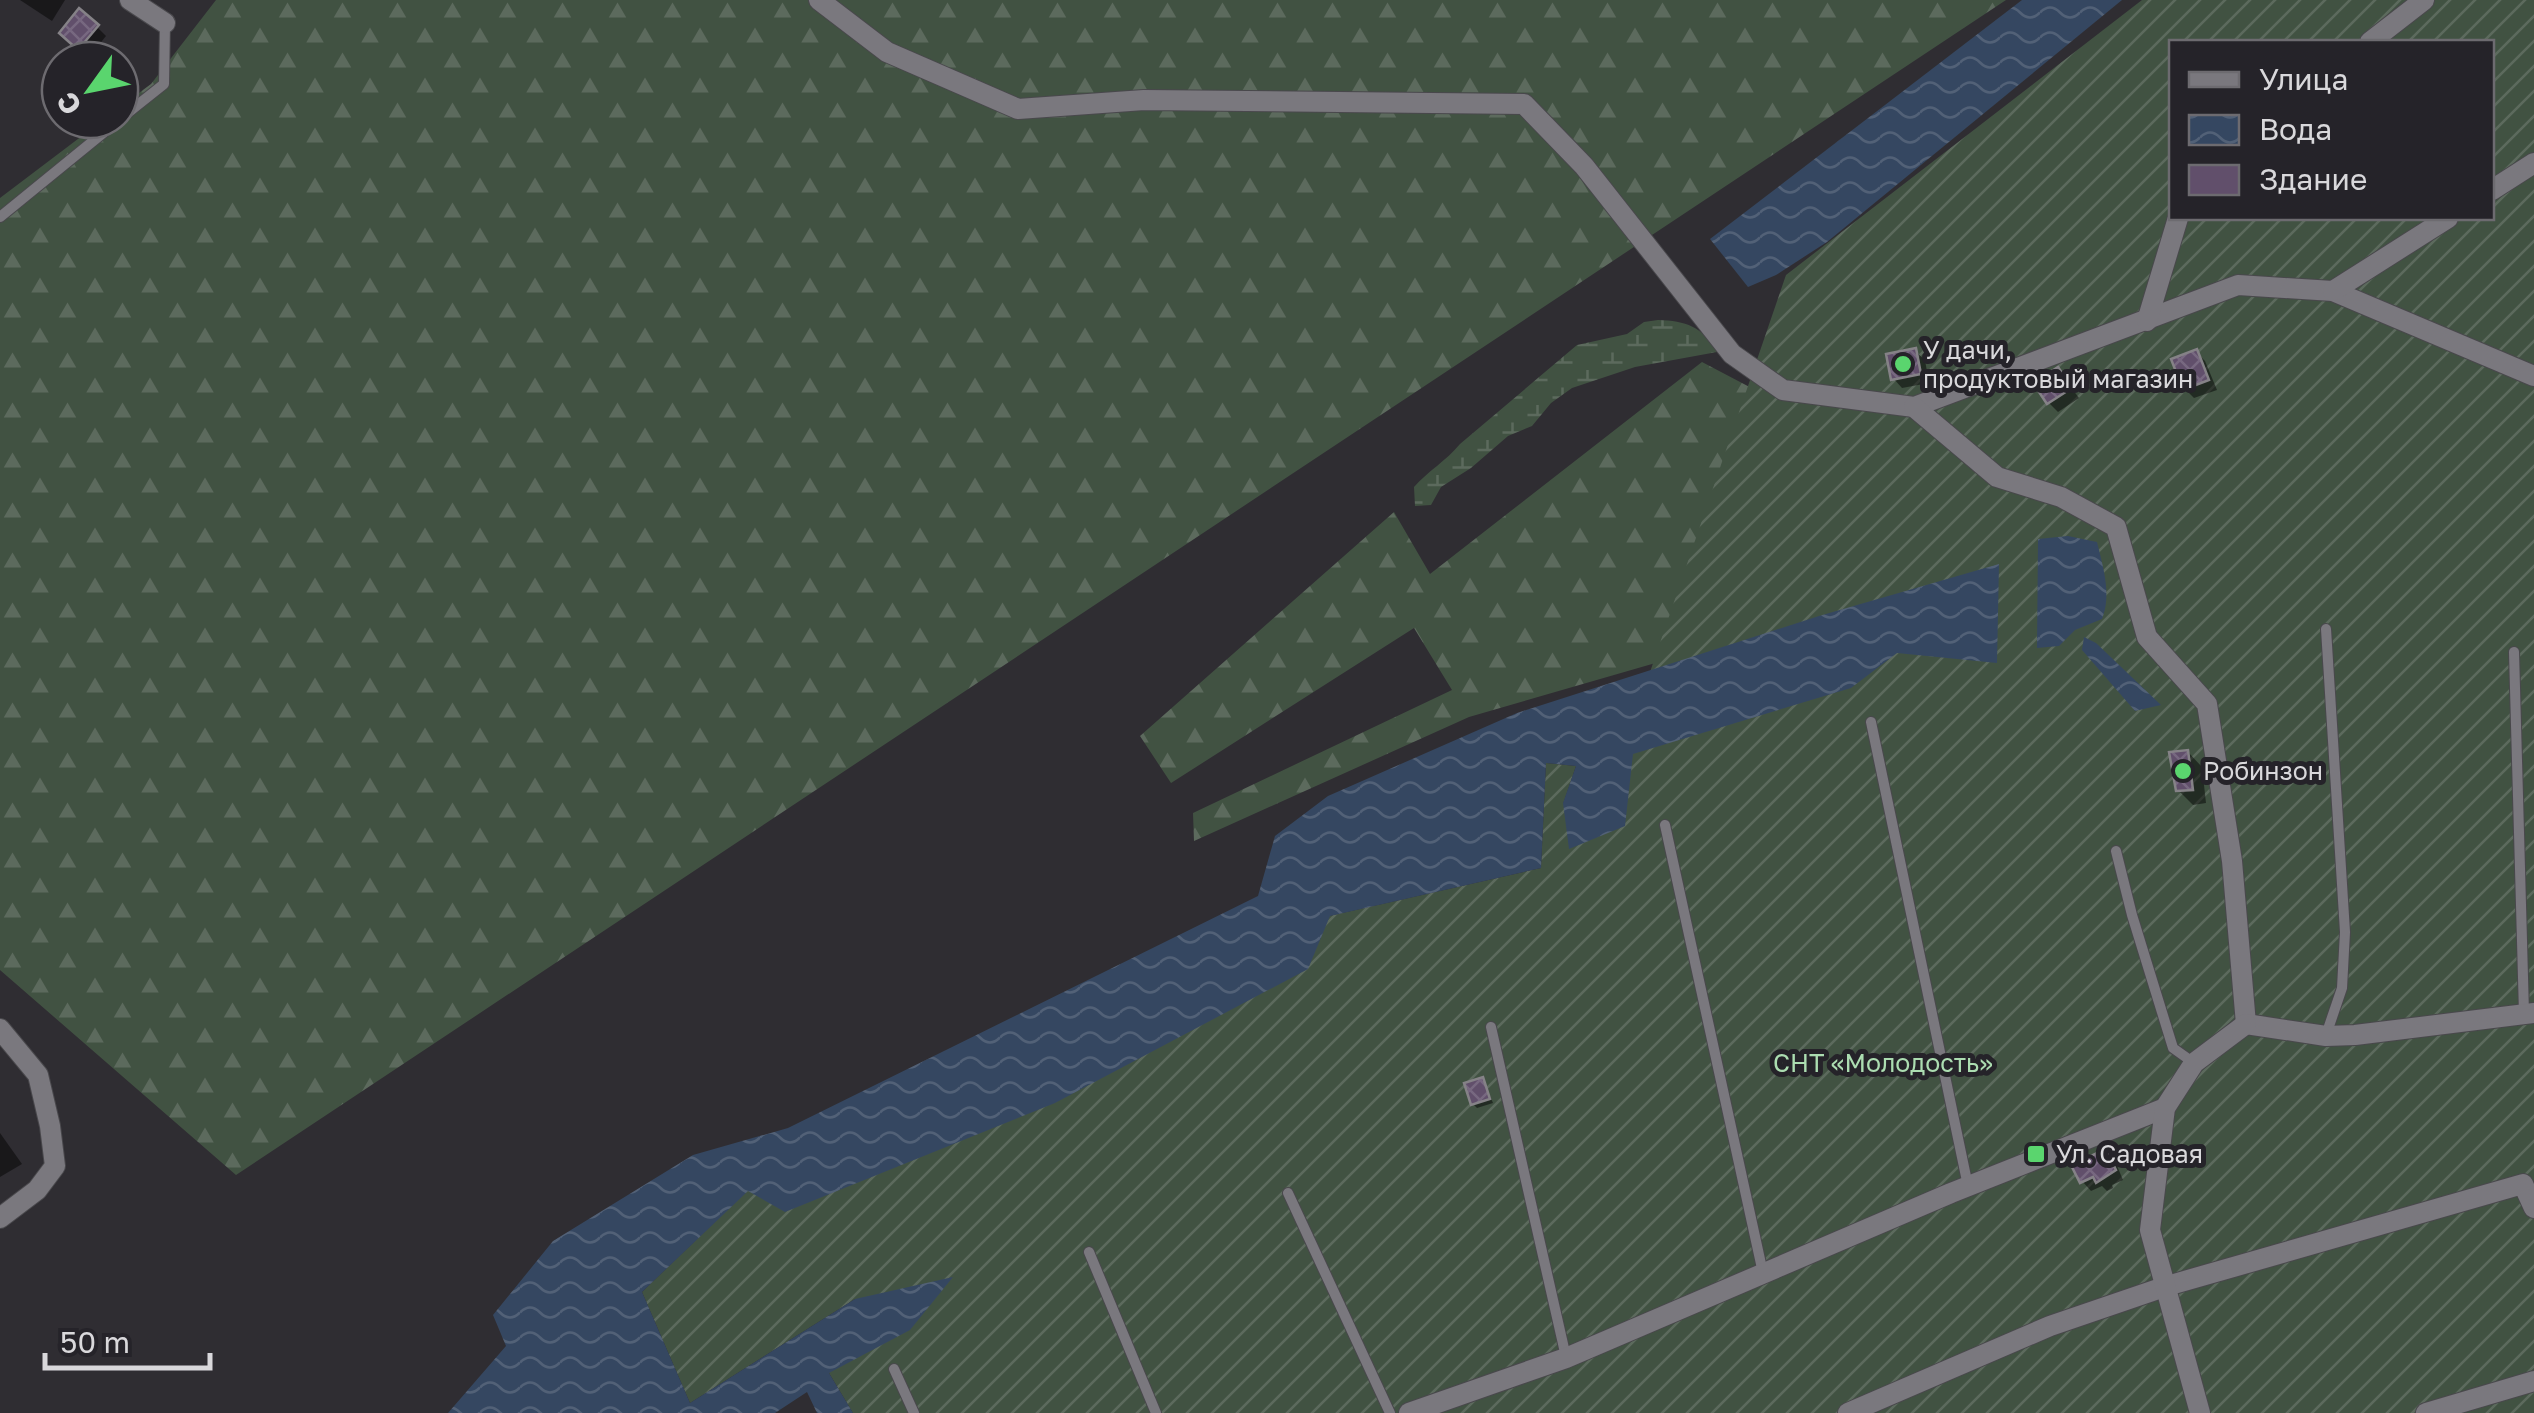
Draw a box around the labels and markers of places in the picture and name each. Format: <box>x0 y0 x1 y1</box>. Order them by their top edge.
place label: У дачи, продуктовый магазин <box>1923 334 2193 394</box>
marker: У дачи, продуктовый магазин <box>1892 353 1914 375</box>
place label: Робинзон <box>2203 755 2323 786</box>
marker: Робинзон <box>2172 760 2194 782</box>
place label: Ул. Садовая <box>2056 1138 2203 1169</box>
marker: Ул. Садовая <box>2025 1143 2047 1165</box>

